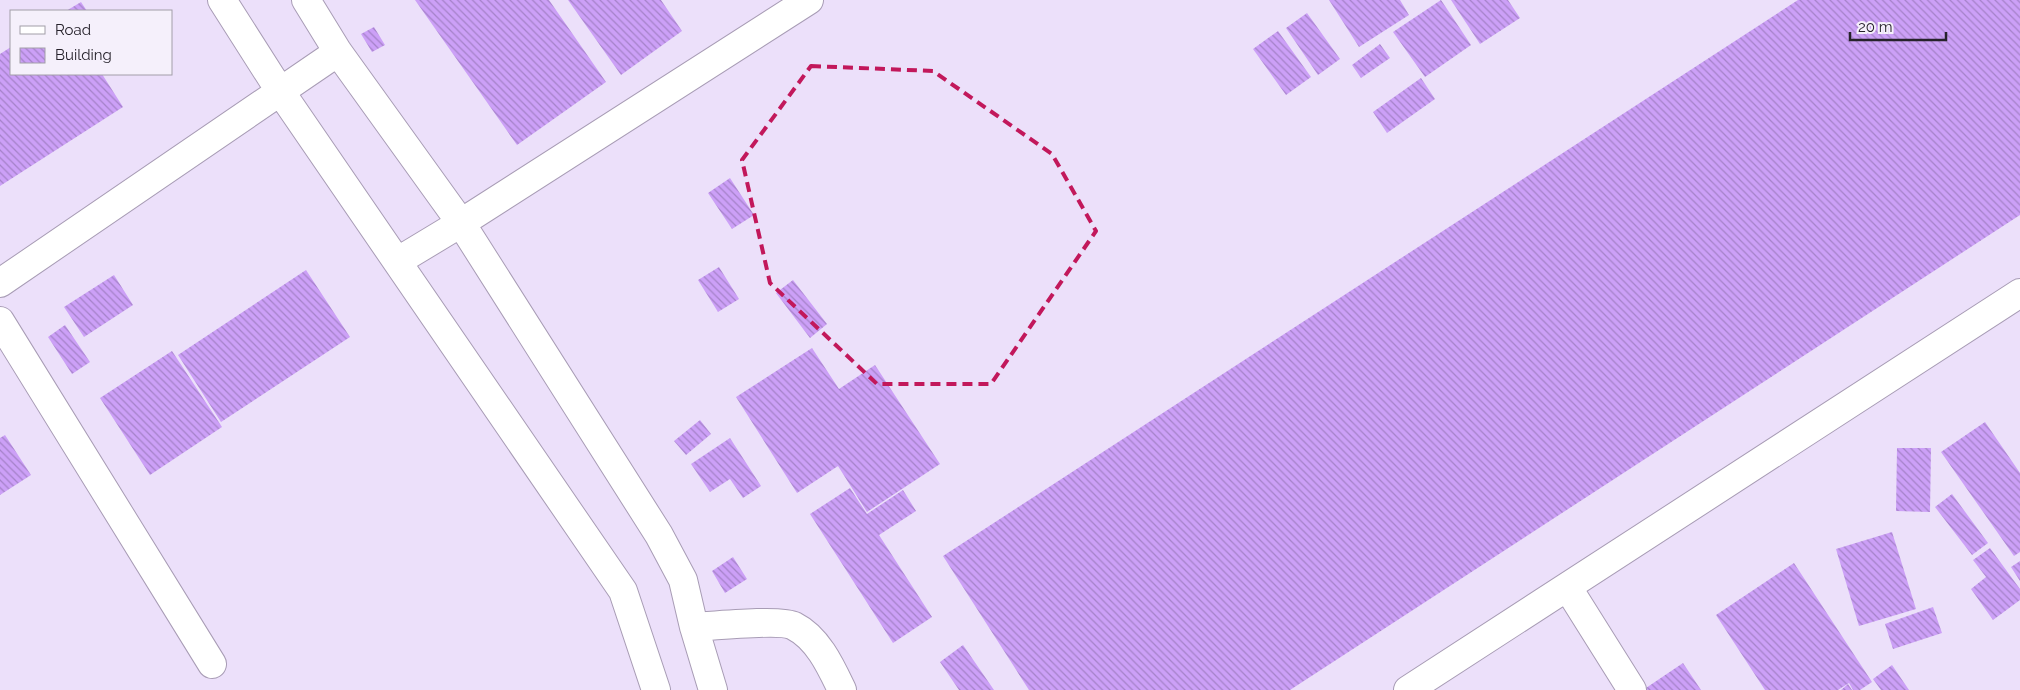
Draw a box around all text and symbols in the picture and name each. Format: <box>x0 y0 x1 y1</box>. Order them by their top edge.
legend <box>10 10 172 75</box>
scale bar <box>1850 10 1946 42</box>
text: 20 m <box>1858 18 1893 36</box>
text: Road <box>55 21 91 39</box>
text: Building <box>55 46 112 64</box>

